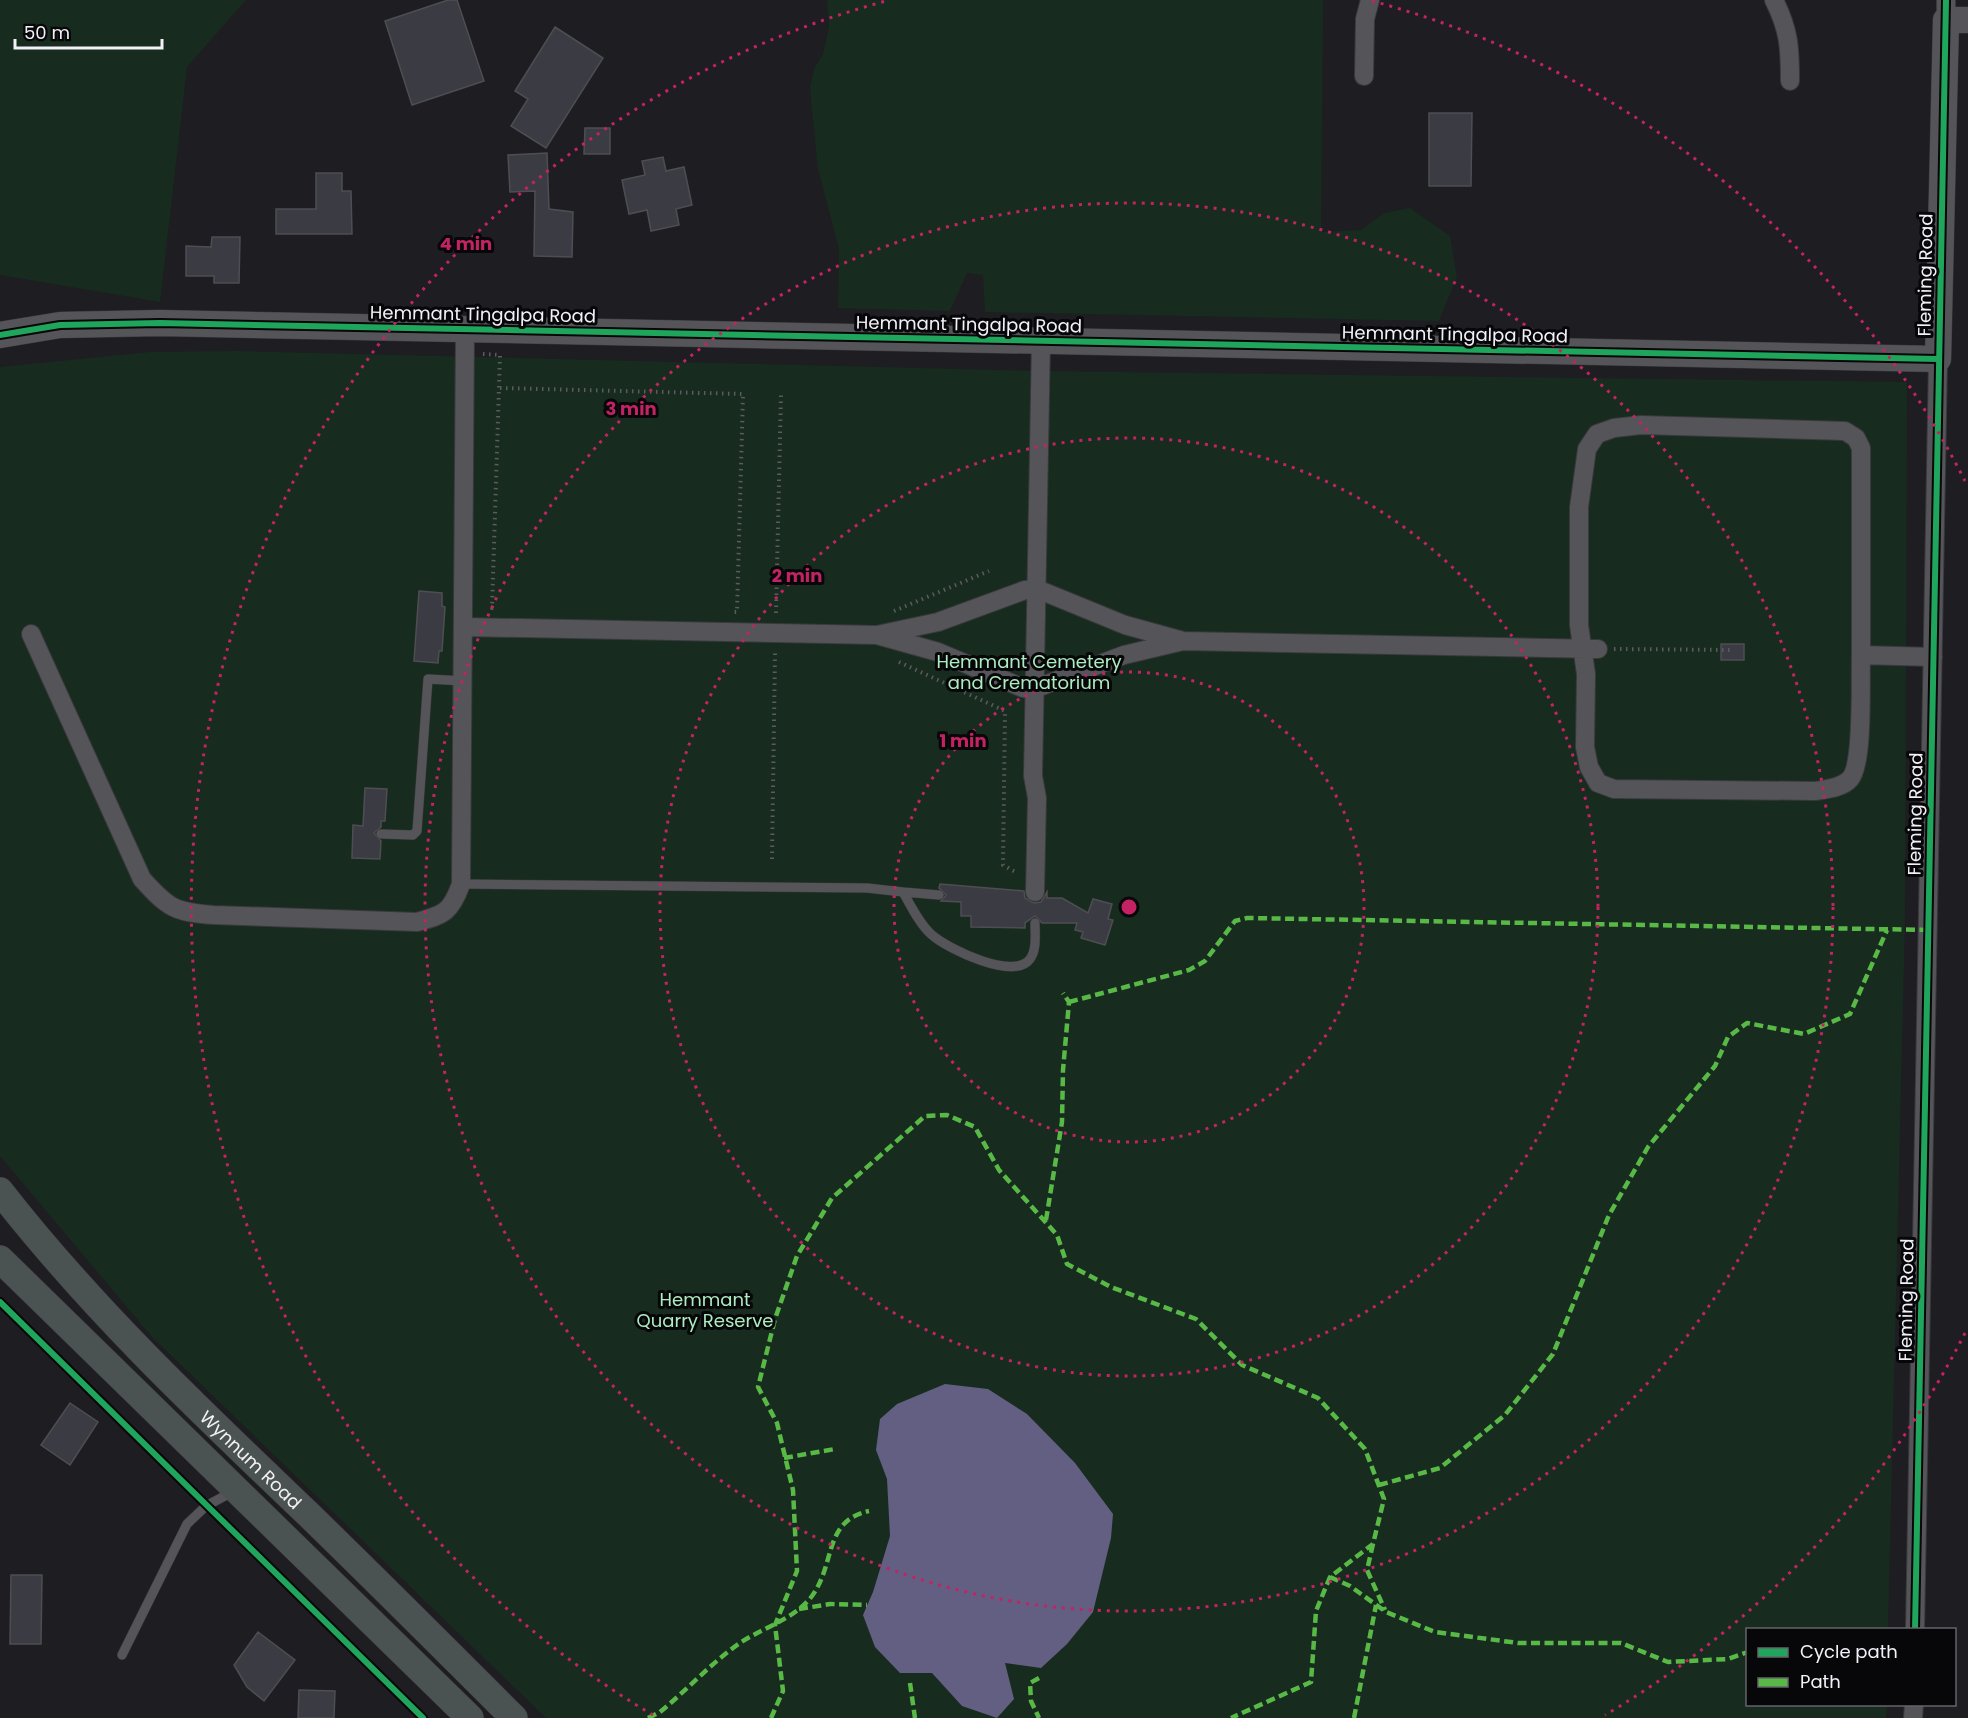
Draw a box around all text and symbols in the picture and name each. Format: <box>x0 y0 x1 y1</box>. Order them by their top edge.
scale bar <box>15 12 162 50</box>
text: 50 m <box>24 20 70 45</box>
street label: Fleming Road <box>1911 213 1939 337</box>
text: 4 min <box>440 231 492 256</box>
street label: Hemmant Tingalpa Road <box>370 300 596 328</box>
street label: Hemmant Tingalpa Road <box>856 310 1082 338</box>
street label: Hemmant Tingalpa Road <box>1342 320 1568 348</box>
text: 3 min <box>605 396 657 421</box>
text: 2 min <box>772 563 822 588</box>
park label: Hemmant Cemetery and Crematorium <box>936 649 1122 695</box>
text: 1 min <box>939 728 987 753</box>
street label: Fleming Road <box>1901 752 1929 876</box>
centre of rings <box>1119 897 1139 917</box>
street label: Fleming Road <box>1892 1238 1920 1362</box>
park label: Hemmant Quarry Reserve <box>637 1287 773 1333</box>
street label: Wynnum Road <box>195 1405 308 1514</box>
legend <box>1746 1628 1956 1706</box>
text: Cycle path <box>1800 1639 1898 1664</box>
text: Path <box>1800 1669 1841 1694</box>

